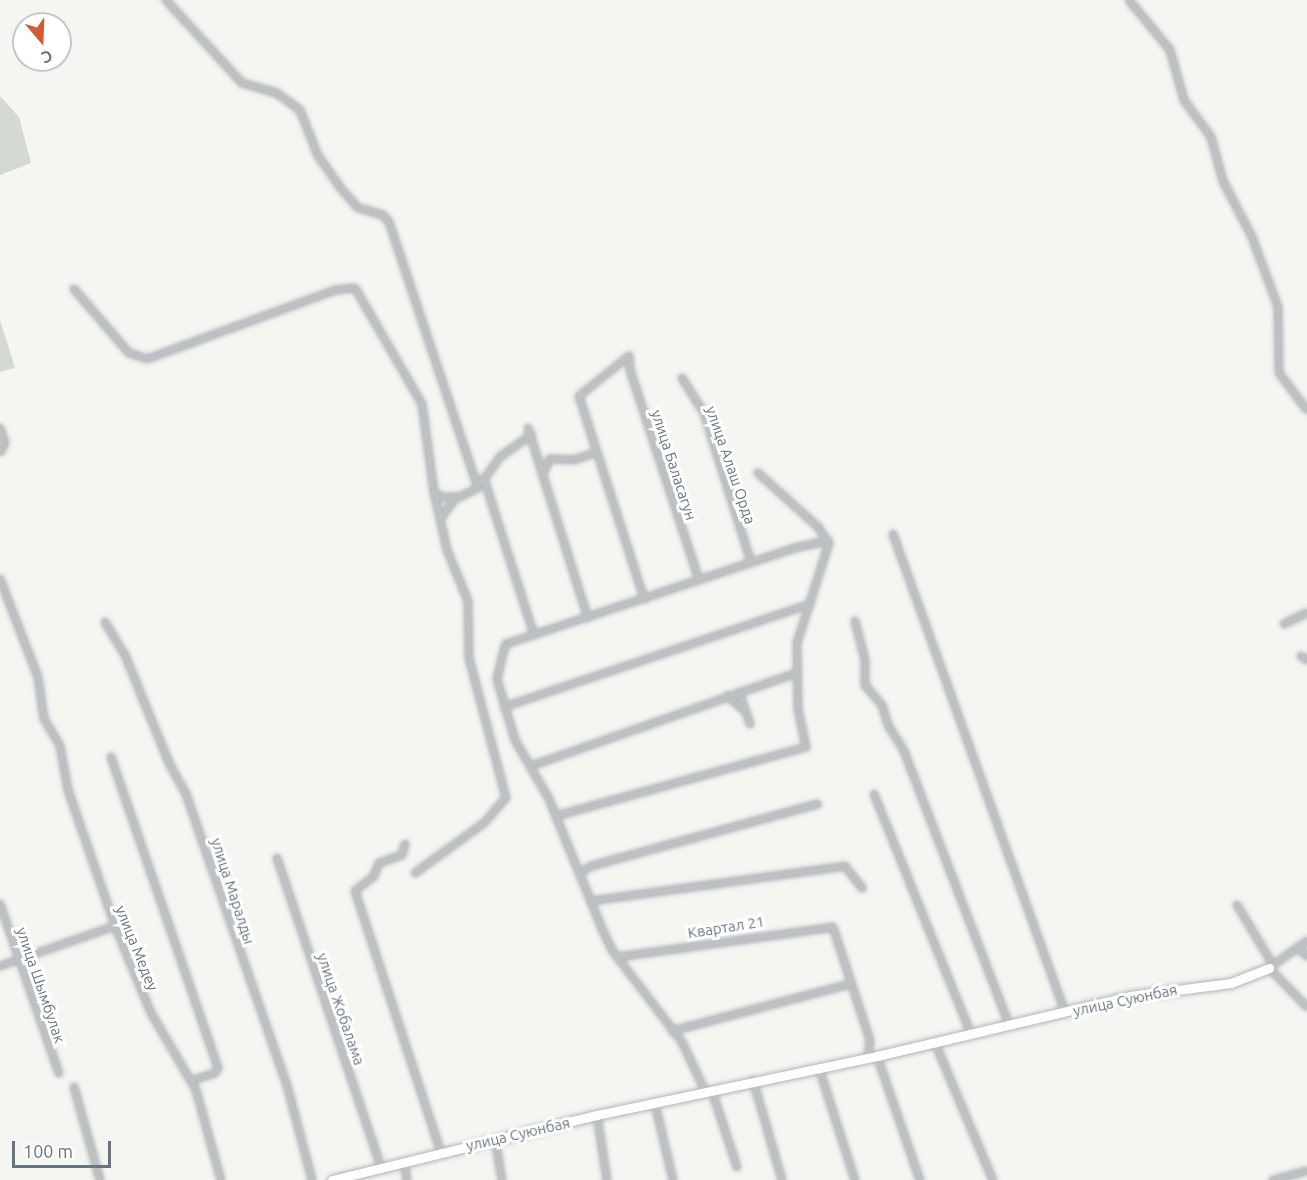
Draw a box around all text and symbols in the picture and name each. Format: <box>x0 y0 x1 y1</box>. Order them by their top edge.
north arrow <box>12 12 72 72</box>
text: С <box>39 47 55 67</box>
street label: улица Алаш Орда <box>702 404 760 526</box>
street label: улица Баласагун <box>648 408 700 522</box>
street label: улица Маралды <box>207 836 259 946</box>
street label: улица Медеу <box>112 903 162 993</box>
street label: Квартал 21 <box>686 912 766 942</box>
street label: улица Шымбулак <box>13 925 69 1045</box>
street label: улица Жобалама <box>313 951 369 1067</box>
street label: улица Суюнбая <box>1071 980 1179 1020</box>
street label: улица Суюнбая <box>464 1113 572 1155</box>
scale bar <box>15 1129 114 1167</box>
text: 100 m <box>23 1141 73 1161</box>

